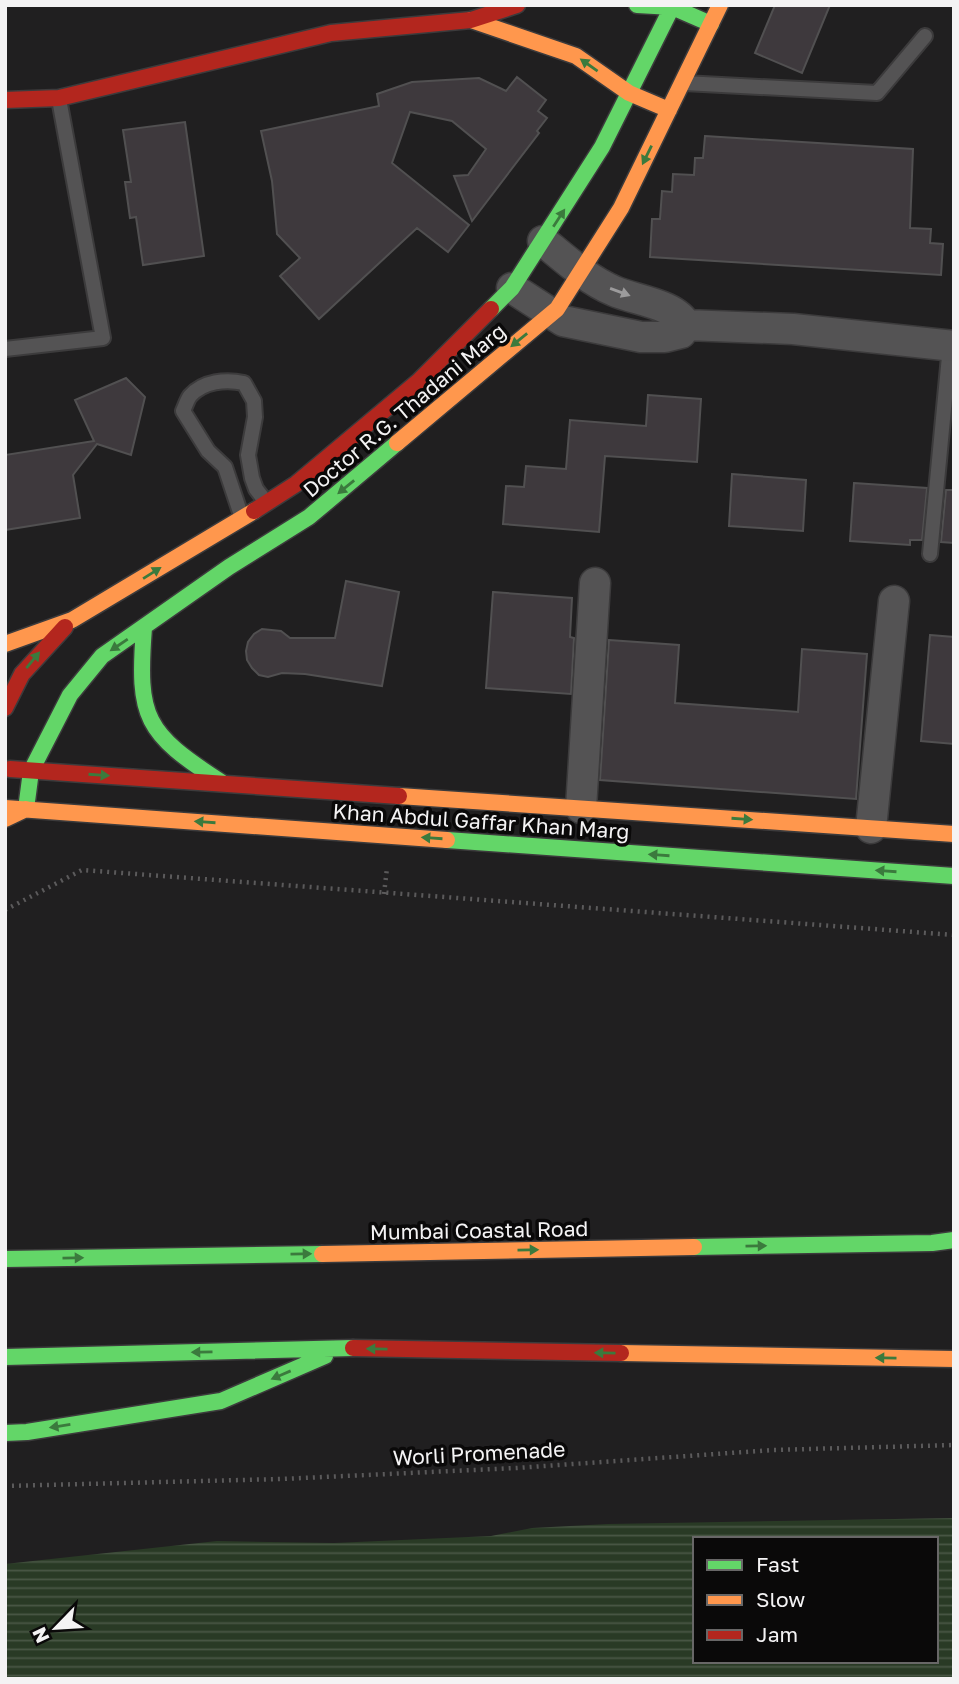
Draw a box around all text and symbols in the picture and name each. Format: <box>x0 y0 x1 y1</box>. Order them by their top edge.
one-way arrow <box>579 59 598 72</box>
one-way arrow <box>642 145 653 165</box>
one-way arrow <box>552 208 565 227</box>
one-way arrow <box>609 287 630 298</box>
street label: Doctor R.G. Thadani Marg <box>297 318 511 502</box>
one-way arrow <box>511 332 528 347</box>
one-way arrow <box>337 479 355 494</box>
one-way arrow <box>142 566 161 579</box>
one-way arrow <box>110 638 128 652</box>
one-way arrow <box>25 651 40 669</box>
one-way arrow <box>88 770 110 781</box>
street label: Khan Abdul Gaffar Khan Marg <box>332 798 630 844</box>
one-way arrow <box>731 814 753 825</box>
one-way arrow <box>194 816 216 827</box>
one-way arrow <box>421 833 443 844</box>
one-way arrow <box>648 849 670 860</box>
one-way arrow <box>874 865 896 876</box>
street label: Mumbai Coastal Road <box>370 1215 588 1245</box>
one-way arrow <box>745 1240 767 1252</box>
one-way arrow <box>518 1244 540 1256</box>
one-way arrow <box>290 1248 312 1260</box>
one-way arrow <box>63 1252 85 1264</box>
one-way arrow <box>366 1343 388 1355</box>
one-way arrow <box>190 1346 212 1358</box>
one-way arrow <box>594 1347 616 1359</box>
one-way arrow <box>874 1352 896 1363</box>
one-way arrow <box>270 1370 291 1381</box>
one-way arrow <box>49 1421 71 1432</box>
street label: Worli Promenade <box>392 1435 566 1471</box>
legend <box>693 1537 938 1663</box>
text: Fast <box>756 1551 799 1577</box>
text: Slow <box>756 1586 805 1612</box>
north arrow <box>21 1593 91 1663</box>
text: Jam <box>756 1621 798 1647</box>
text: N <box>27 1624 54 1647</box>

